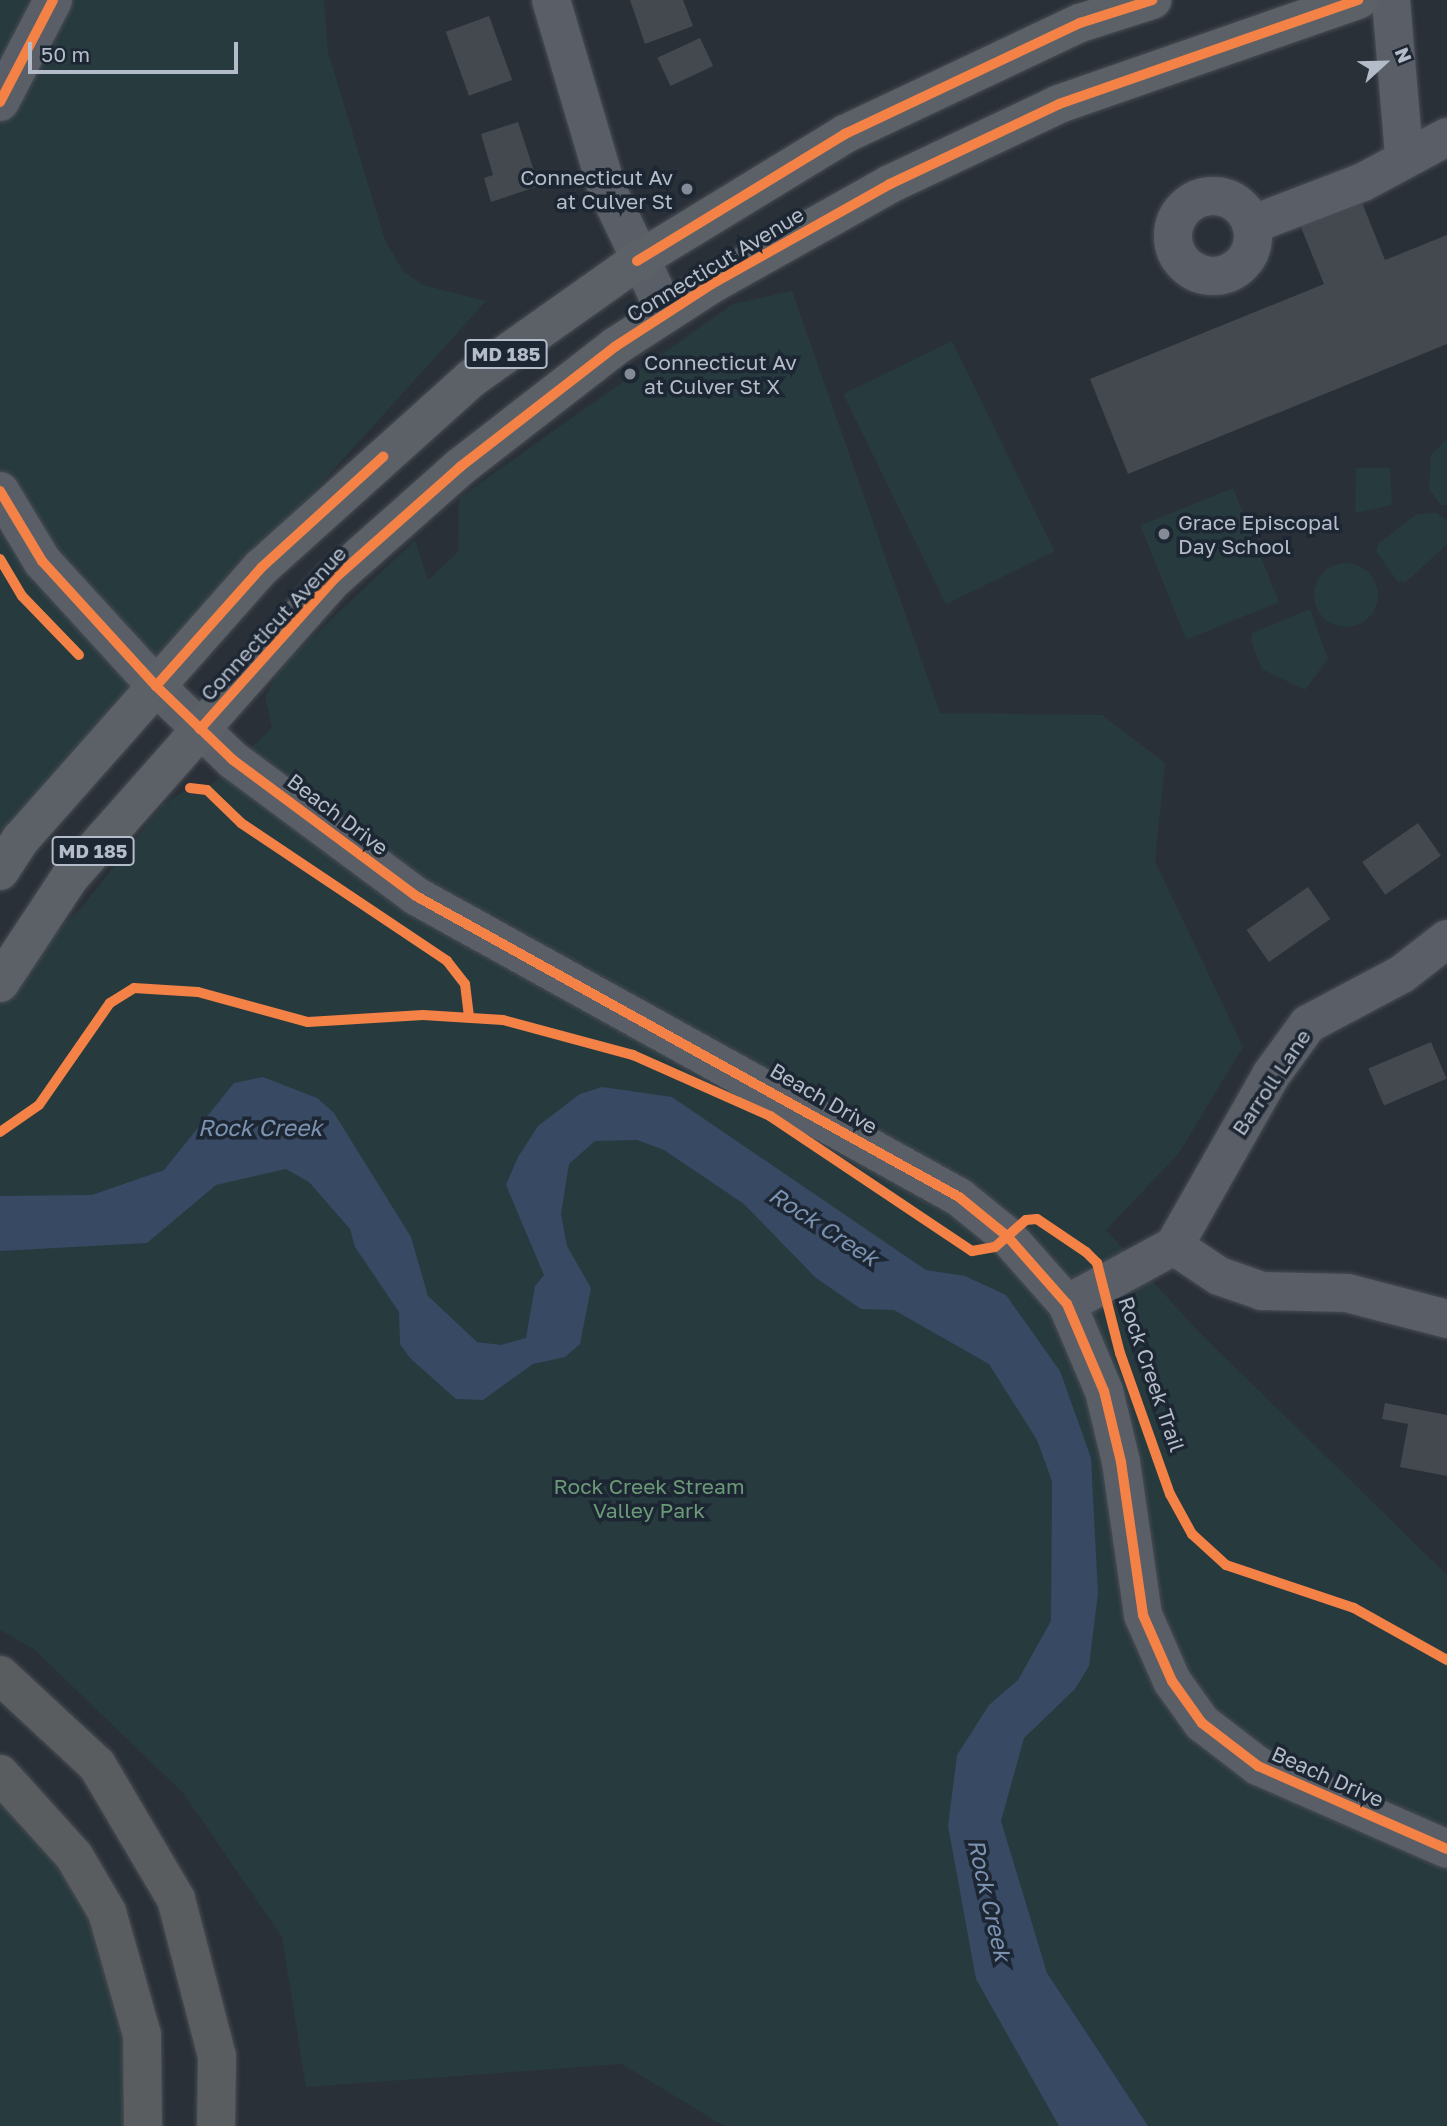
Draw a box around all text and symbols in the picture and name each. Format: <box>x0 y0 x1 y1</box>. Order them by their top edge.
scale bar <box>32 28 242 72</box>
north arrow <box>1349 28 1419 98</box>
text: 50 m <box>41 41 90 67</box>
text: N <box>1391 44 1417 66</box>
place label: Connecticut Av at Culver St <box>520 164 673 214</box>
marker: Connecticut Av at Culver St <box>679 181 695 197</box>
street label: Connecticut Avenue <box>622 201 808 327</box>
road number: MD 185 <box>464 338 548 370</box>
place label: Connecticut Av at Culver St X <box>644 349 797 399</box>
marker: Connecticut Av at Culver St X <box>622 366 638 382</box>
place label: Grace Episcopal Day School <box>1178 509 1340 559</box>
marker: Grace Episcopal Day School <box>1156 526 1172 542</box>
street label: Connecticut Avenue <box>195 540 351 706</box>
street label: Beach Drive <box>283 768 393 860</box>
road number: MD 185 <box>51 836 135 866</box>
street label: Barroll Lane <box>1226 1024 1316 1140</box>
street label: Beach Drive <box>766 1057 882 1139</box>
water label: Rock Creek <box>198 1113 322 1141</box>
water label: Rock Creek <box>764 1181 884 1271</box>
street label: Rock Creek Trail <box>1114 1293 1190 1455</box>
park label: Rock Creek Stream Valley Park <box>554 1473 744 1523</box>
street label: Beach Drive <box>1268 1740 1388 1812</box>
water label: Rock Creek <box>963 1836 1017 1964</box>

